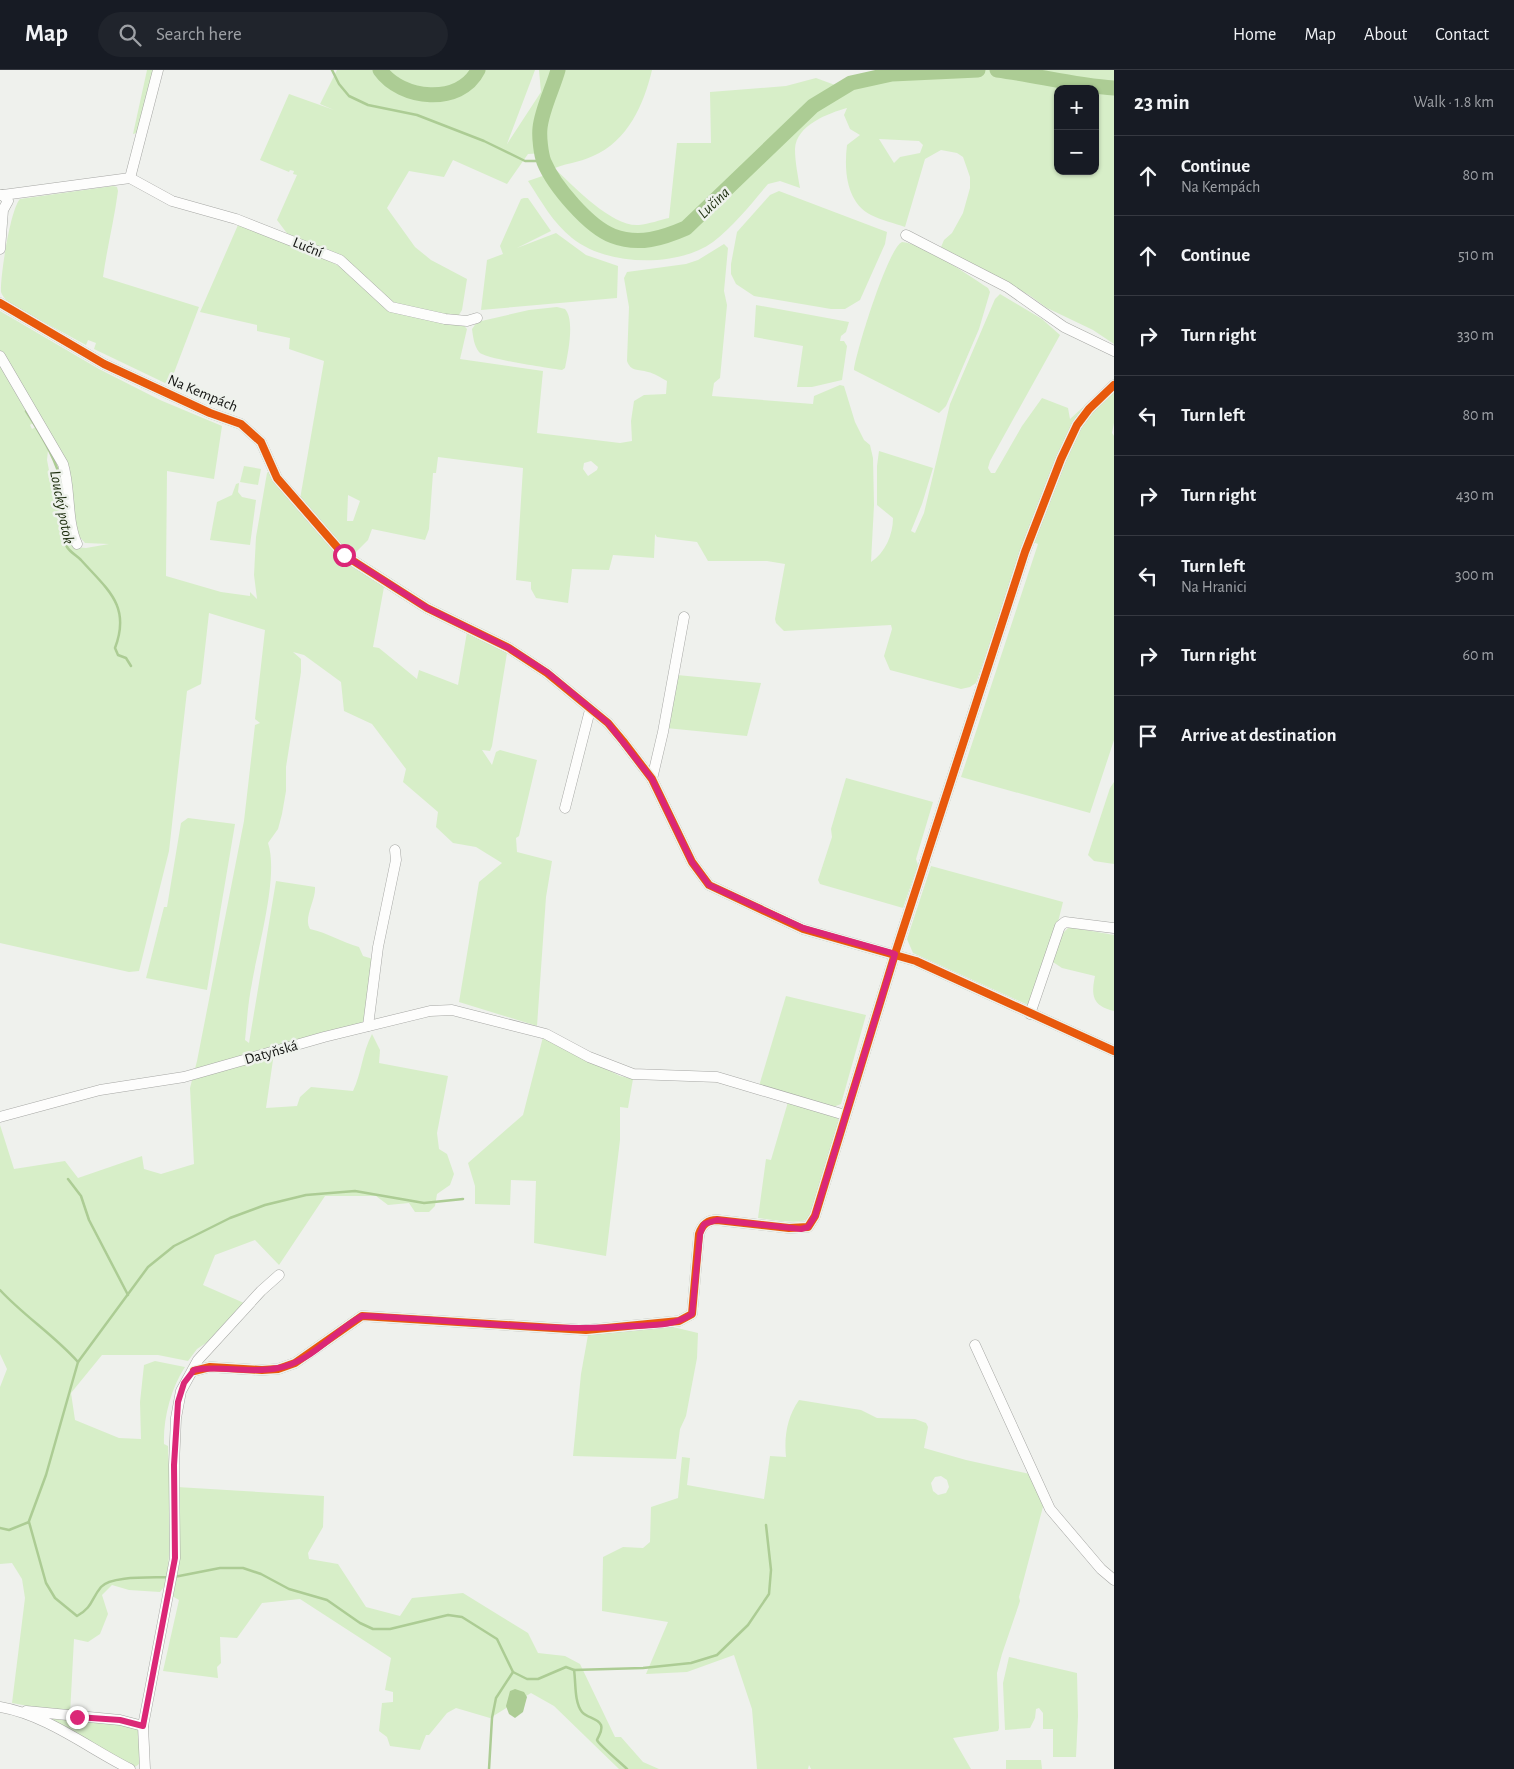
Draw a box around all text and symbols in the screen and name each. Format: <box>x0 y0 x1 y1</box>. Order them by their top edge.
search box <box>98 12 448 57</box>
icon: search <box>116 21 144 49</box>
text: Map <box>25 22 68 46</box>
text: Search here <box>156 25 242 44</box>
text: Home <box>1233 26 1276 44</box>
text: Map <box>1304 26 1336 44</box>
text: About <box>1364 26 1407 44</box>
text: Contact <box>1435 26 1489 44</box>
map controls <box>1054 85 1099 175</box>
button: + <box>1054 85 1099 130</box>
text: 23 min <box>1134 92 1190 113</box>
text: Walk · 1.8 km <box>1414 94 1494 110</box>
button: − <box>1054 130 1099 175</box>
text: Continue <box>1181 157 1250 176</box>
icon: ahead <box>1134 162 1162 190</box>
text: 80 m <box>1463 167 1494 183</box>
text: Na Kempách <box>1181 179 1260 195</box>
water label: Lučina <box>695 184 733 221</box>
street label: Luční <box>291 235 325 260</box>
icon: ahead <box>1134 242 1162 270</box>
text: Continue <box>1181 246 1250 265</box>
text: 510 m <box>1458 247 1494 263</box>
icon: right <box>1134 322 1162 350</box>
text: Turn right <box>1181 326 1256 345</box>
text: 330 m <box>1457 327 1494 343</box>
street label: Na Kempách <box>166 372 240 415</box>
icon: left <box>1134 402 1162 430</box>
text: Turn left <box>1181 406 1245 425</box>
text: 80 m <box>1463 407 1494 423</box>
water label: Loucký potok <box>46 469 77 546</box>
icon: right <box>1134 482 1162 510</box>
text: Turn right <box>1181 486 1256 505</box>
text: 430 m <box>1456 487 1494 503</box>
route start <box>333 544 356 567</box>
text: Turn left <box>1181 557 1245 576</box>
icon: left <box>1134 562 1162 590</box>
text: 300 m <box>1455 567 1494 583</box>
text: Na Hranici <box>1181 579 1247 595</box>
icon: right <box>1134 642 1162 670</box>
text: Turn right <box>1181 646 1256 665</box>
text: 60 m <box>1463 647 1494 663</box>
icon: arrive <box>1134 722 1162 750</box>
text: Arrive at destination <box>1181 726 1337 745</box>
street label: Datyňská <box>243 1038 299 1067</box>
route end <box>66 1706 89 1729</box>

